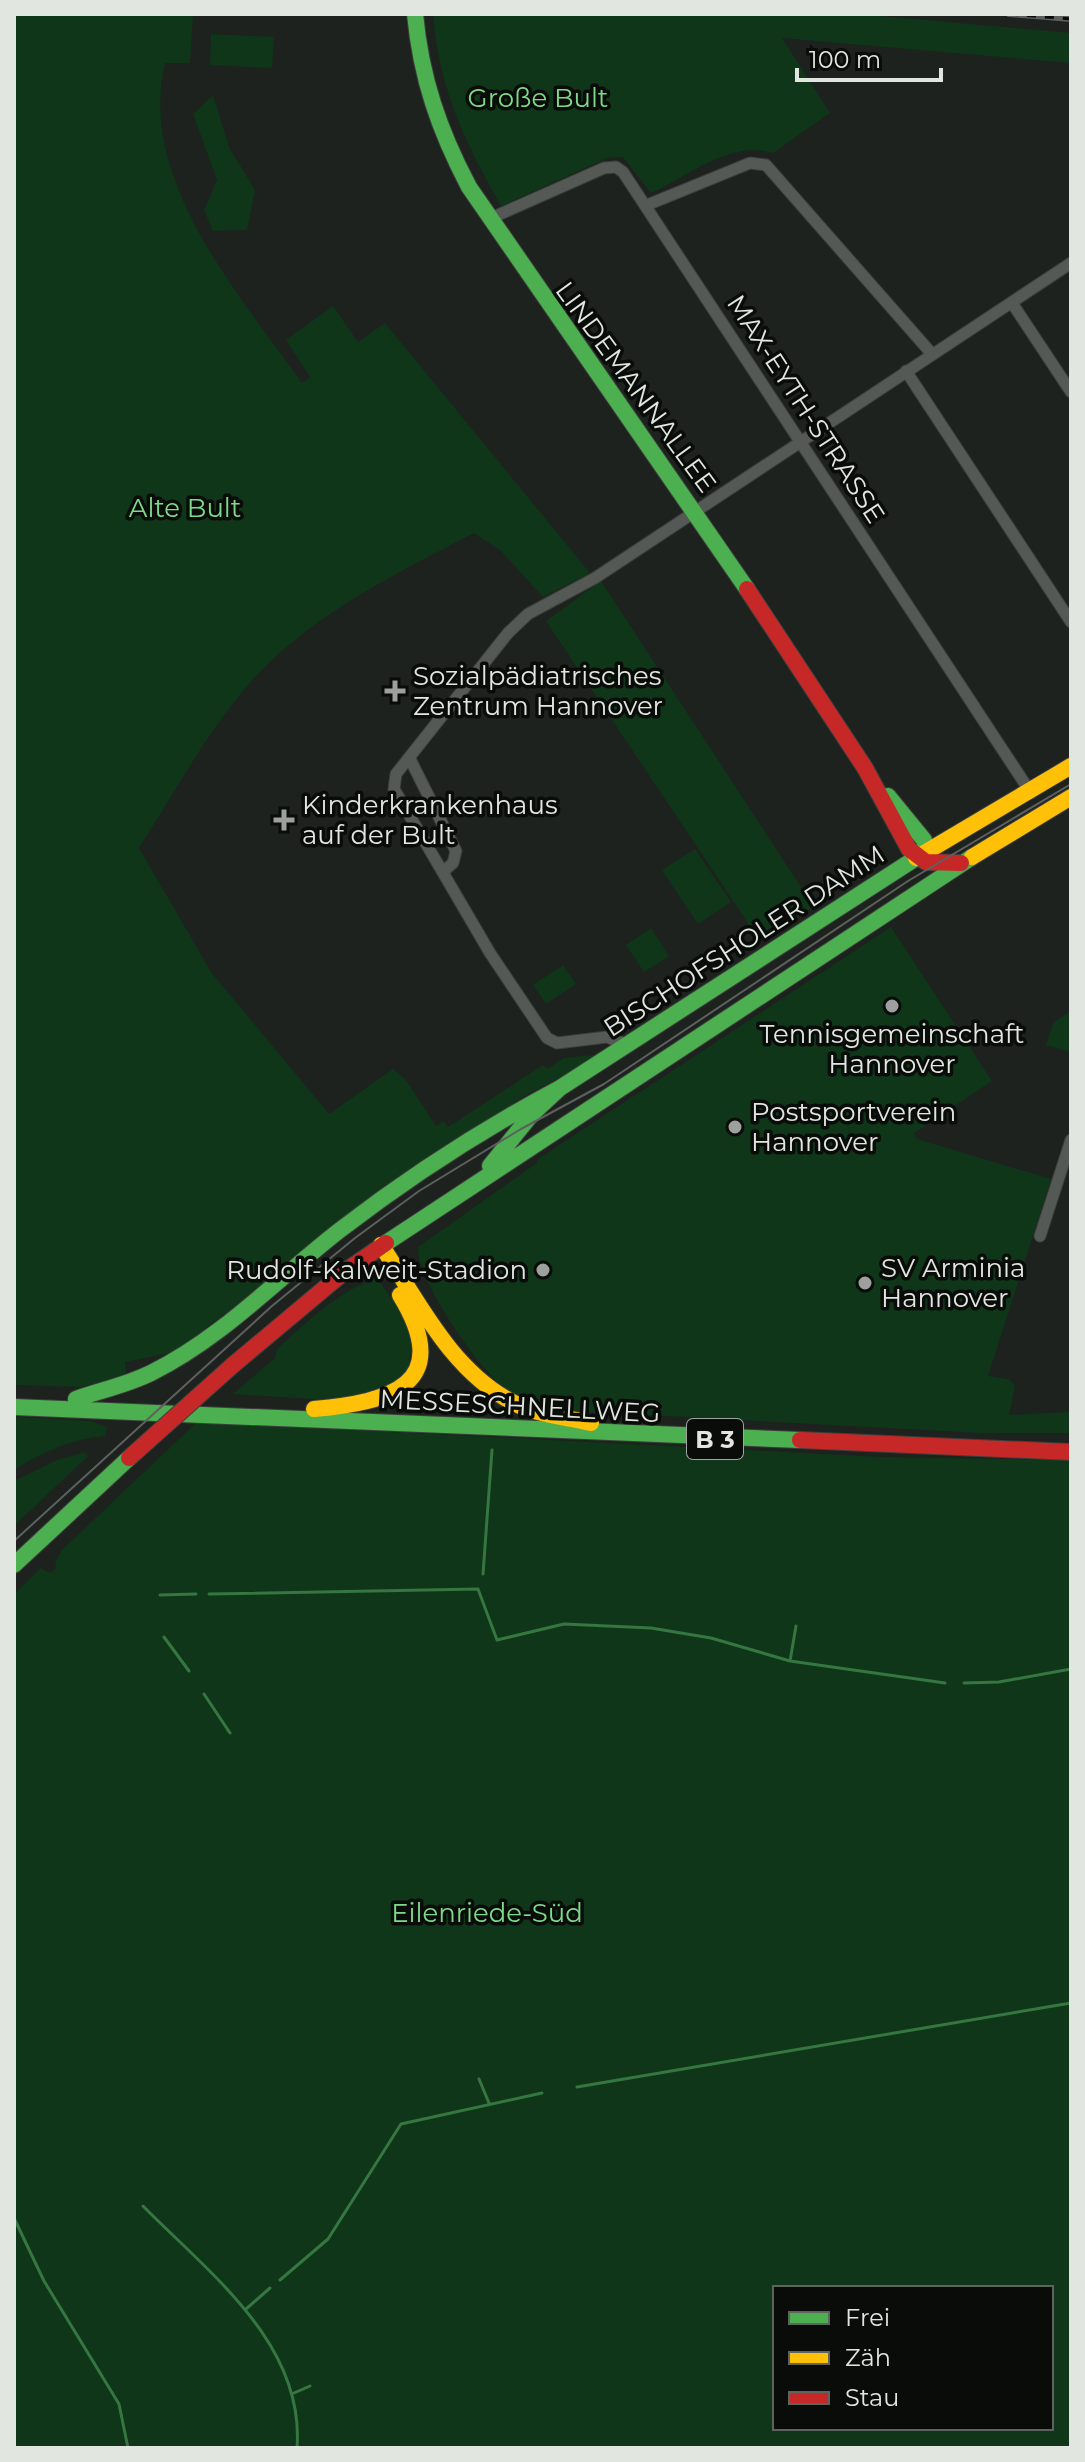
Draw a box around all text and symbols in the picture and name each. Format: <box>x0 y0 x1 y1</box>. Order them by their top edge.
scale bar <box>797 32 941 82</box>
text: 100 m <box>809 45 881 74</box>
park label: Große Bult <box>468 82 608 114</box>
street label: LINDEMANNALLEE <box>549 275 723 499</box>
street label: MAX-EYTH-STRASSE <box>720 289 892 529</box>
park label: Alte Bult <box>129 492 241 524</box>
place label: Sozialpädiatrisches Zentrum Hannover <box>413 660 663 722</box>
marker: Sozialpädiatrisches Zentrum Hannover <box>384 680 406 702</box>
place label: Kinderkrankenhaus auf der Bult <box>302 789 558 851</box>
marker: Kinderkrankenhaus auf der Bult <box>273 809 295 831</box>
street label: BISCHOFSHOLER DAMM <box>598 838 890 1044</box>
marker: Tennisgemeinschaft Hannover <box>883 997 901 1015</box>
place label: Tennisgemeinschaft Hannover <box>760 1018 1024 1080</box>
place label: Postsportverein Hannover <box>751 1096 956 1158</box>
marker: Postsportverein Hannover <box>726 1118 744 1136</box>
place label: SV Arminia Hannover <box>881 1252 1025 1314</box>
place label: Rudolf-Kalweit-Stadion <box>226 1254 527 1286</box>
marker: Rudolf-Kalweit-Stadion <box>534 1261 552 1279</box>
marker: SV Arminia Hannover <box>856 1274 874 1292</box>
street label: MESSESCHNELLWEG <box>379 1383 661 1429</box>
road number: B 3 <box>687 1419 743 1459</box>
park label: Eilenriede-Süd <box>391 1897 583 1929</box>
legend <box>773 2286 1053 2430</box>
text: Frei <box>845 2303 890 2332</box>
text: Zäh <box>845 2343 891 2372</box>
text: Stau <box>845 2383 899 2412</box>

